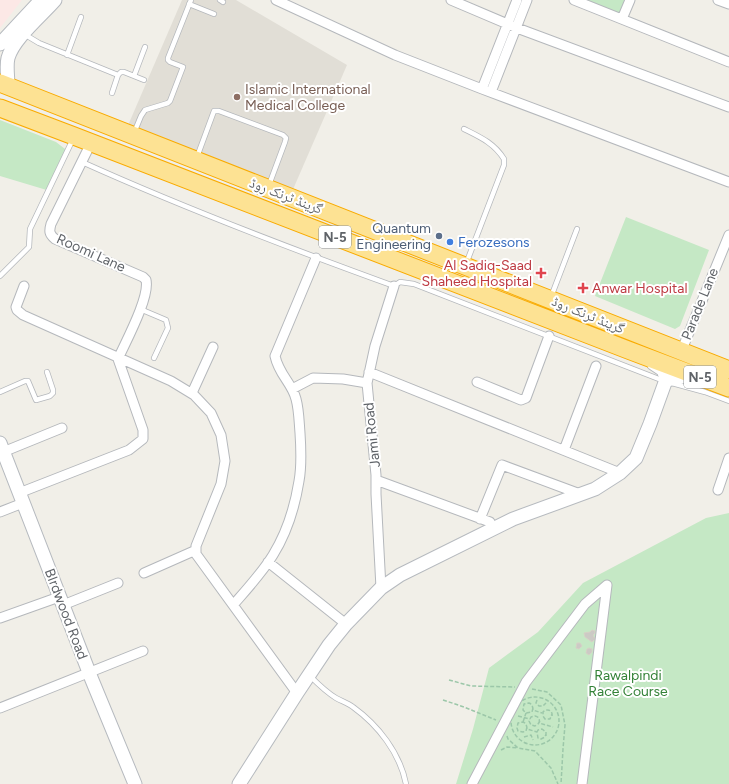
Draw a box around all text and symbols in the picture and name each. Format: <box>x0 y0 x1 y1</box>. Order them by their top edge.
place label: Islamic International Medical College <box>245 81 371 114</box>
marker: Islamic International Medical College <box>232 92 242 102</box>
street label: گرینڈ ٹرنک روڈ <box>247 174 325 218</box>
place label: Quantum Engineering <box>356 220 431 253</box>
road number: N-5 <box>319 226 351 248</box>
street label: Roomi Lane <box>54 230 128 276</box>
marker: Quantum Engineering <box>434 231 444 241</box>
place label: Ferozesons <box>458 234 530 251</box>
marker: Ferozesons <box>445 237 455 247</box>
place label: Al Sadiq-Saad Shaheed Hospital <box>422 257 532 290</box>
street label: Parade Lane <box>678 265 722 342</box>
marker: Al Sadiq-Saad Shaheed Hospital <box>535 267 547 279</box>
place label: Anwar Hospital <box>592 280 687 297</box>
marker: Anwar Hospital <box>577 282 589 294</box>
street label: گرینڈ ٹرنک روڈ <box>549 293 627 337</box>
road number: N-5 <box>684 366 716 388</box>
street label: Jami Road <box>360 402 384 468</box>
street label: BIrdwood Road <box>41 566 91 662</box>
park label: Rawalpindi Race Course <box>588 667 668 700</box>

